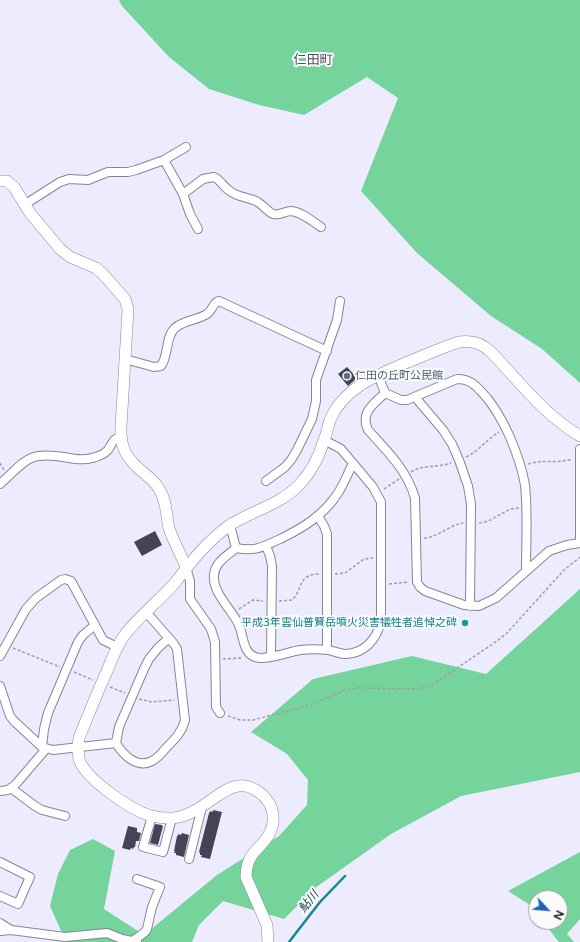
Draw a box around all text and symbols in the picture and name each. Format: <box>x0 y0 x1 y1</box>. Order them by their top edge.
district label: 仁田町 <box>294 53 332 69</box>
place label: 仁田の丘町公民館 <box>355 369 443 383</box>
marker: 仁田の丘町公民館 <box>342 371 352 381</box>
place label: 平成3年雲仙普賢岳噴火災害犠牲者追悼之碑 <box>241 616 457 630</box>
marker: 平成3年雲仙普賢岳噴火災害犠牲者追悼之碑 <box>460 618 470 628</box>
water label: 鮎川 <box>296 888 322 916</box>
north arrow <box>528 890 568 930</box>
text: N <box>551 908 566 922</box>

